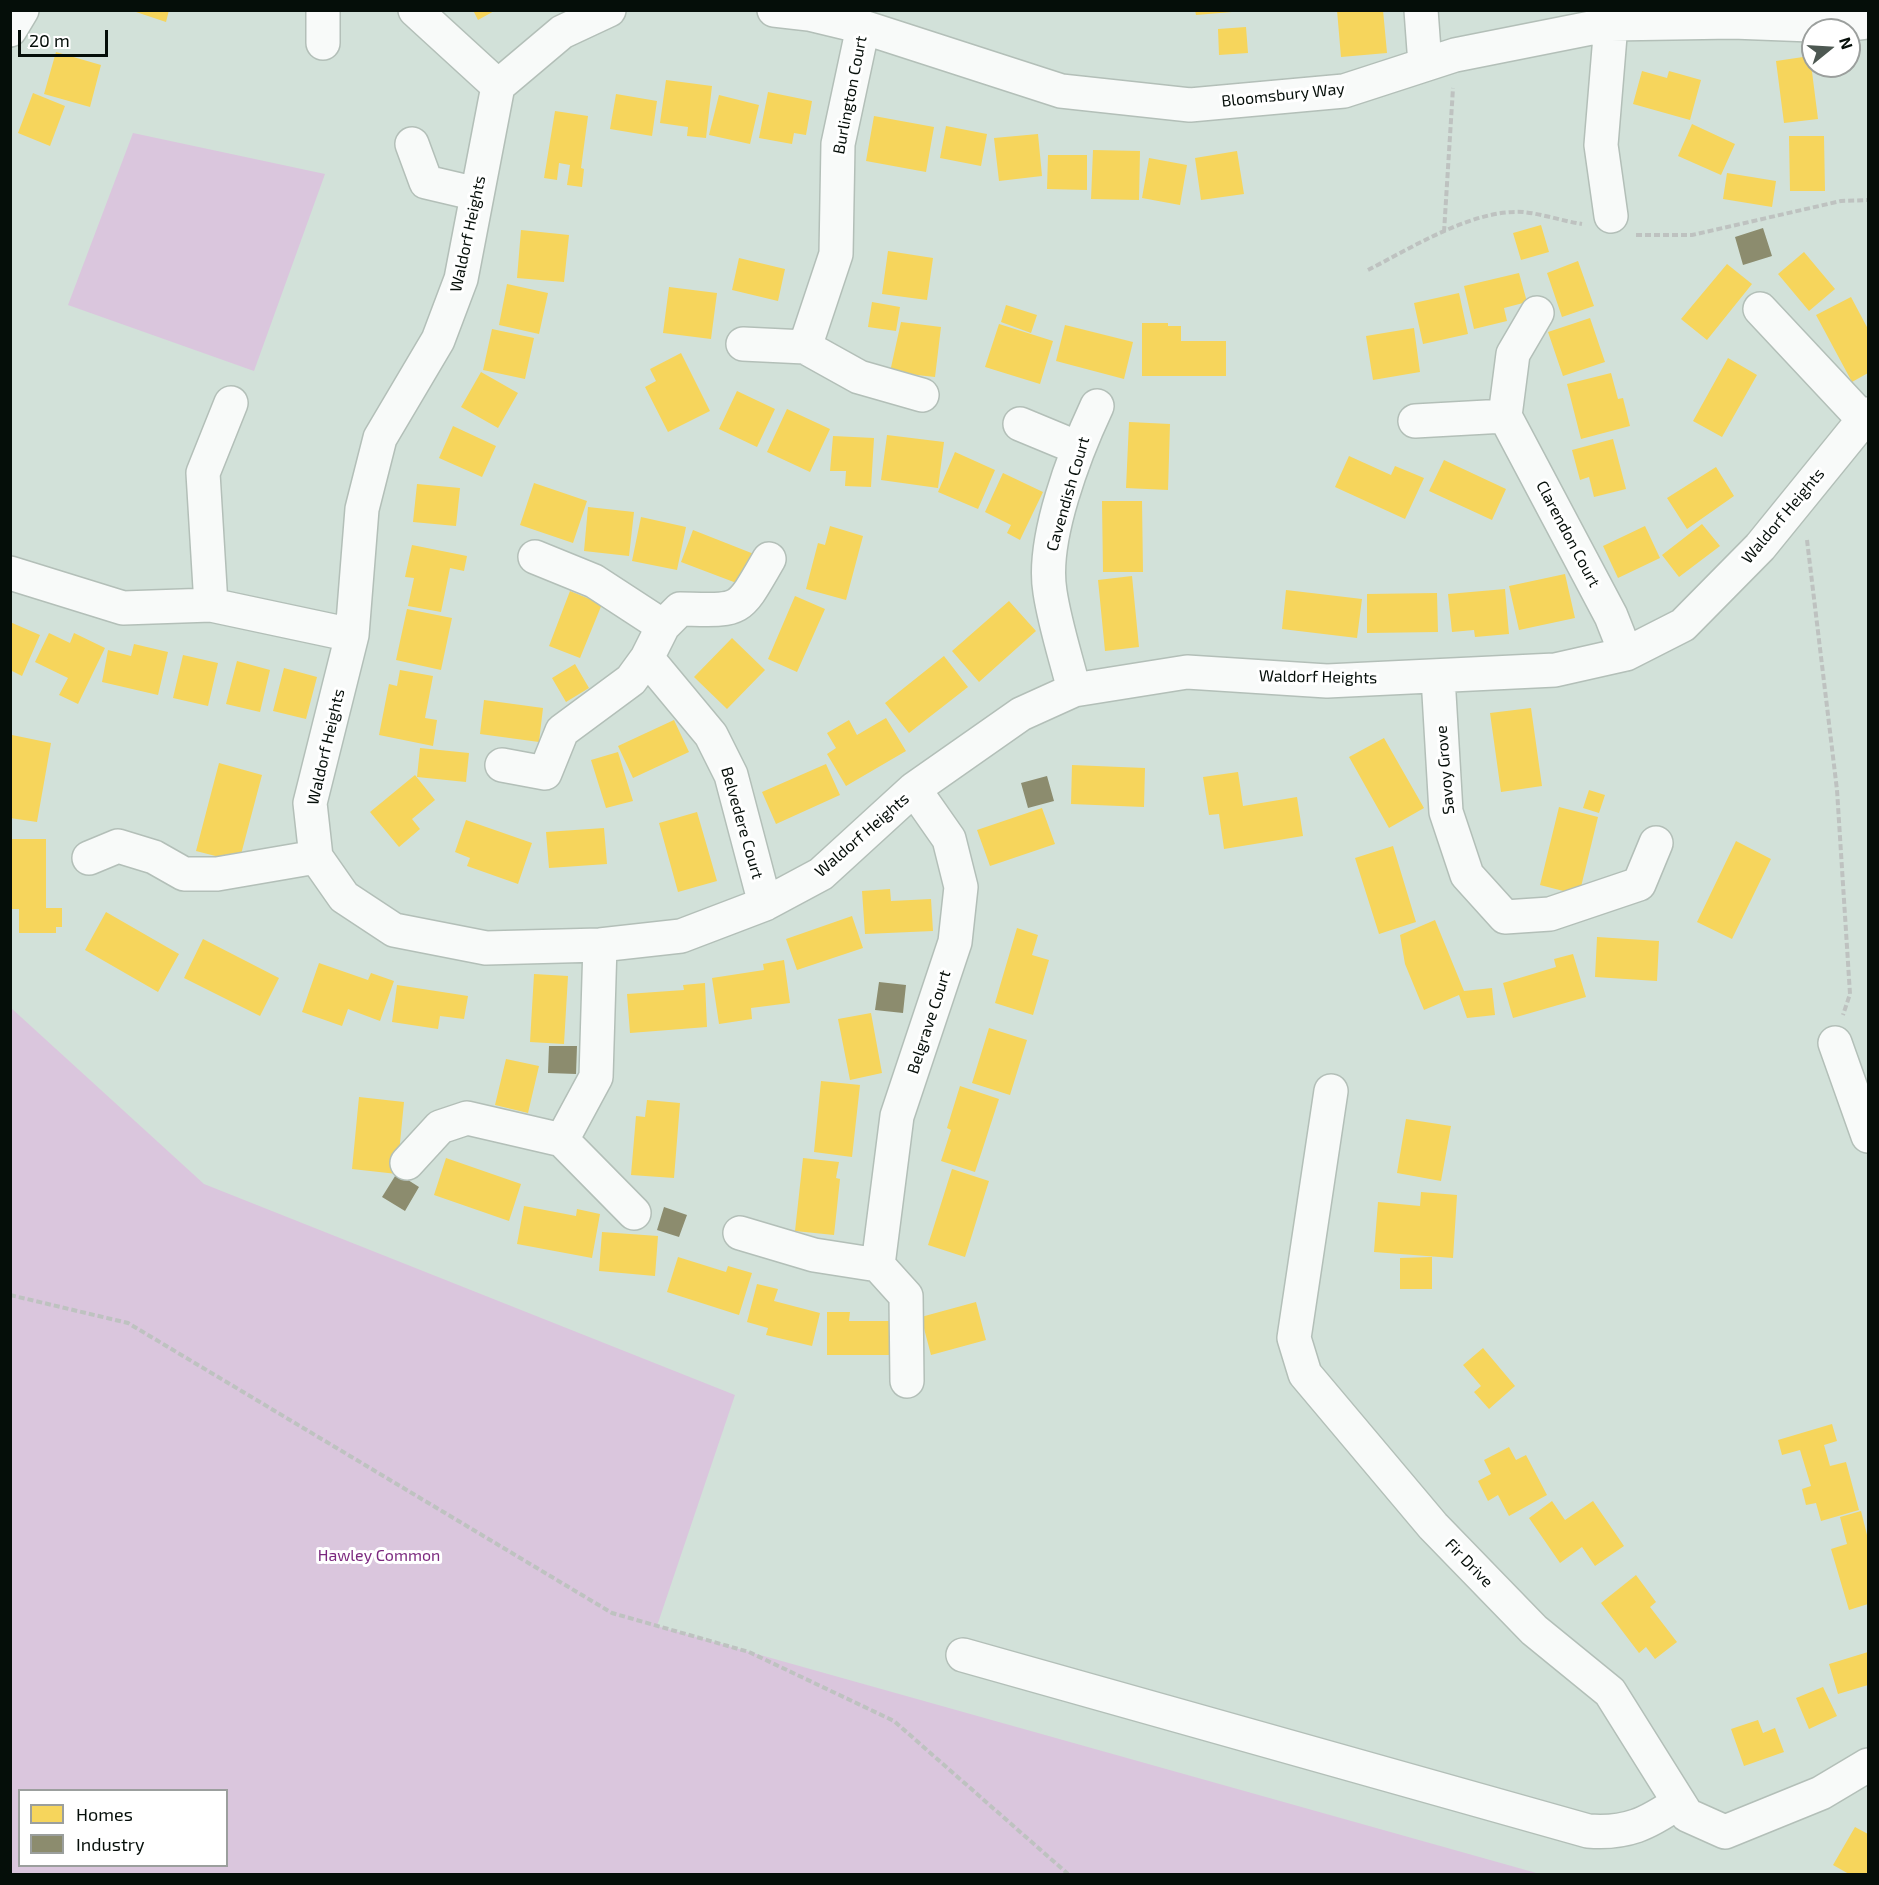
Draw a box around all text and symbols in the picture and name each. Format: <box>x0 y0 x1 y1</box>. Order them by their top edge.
scale bar <box>21 18 111 56</box>
north arrow <box>1801 18 1861 78</box>
text: 20 m <box>29 29 70 51</box>
street label: Burlington Court <box>829 34 871 156</box>
text: N <box>1836 34 1858 51</box>
street label: Bloomsbury Way <box>1220 79 1346 111</box>
street label: Waldorf Heights <box>446 174 490 294</box>
street label: Cavendish Court <box>1042 435 1094 553</box>
street label: Waldorf Heights <box>1738 464 1828 568</box>
street label: Clarendon Court <box>1532 478 1604 590</box>
street label: Waldorf Heights <box>1259 666 1377 688</box>
street label: Waldorf Heights <box>303 687 349 807</box>
street label: Savoy Grove <box>1432 725 1458 815</box>
street label: Belvedere Court <box>717 765 767 881</box>
street label: Waldorf Heights <box>811 789 913 881</box>
street label: Belgrave Court <box>903 968 955 1076</box>
street label: Fir Drive <box>1441 1535 1497 1591</box>
park label: Hawley Common <box>318 1546 440 1566</box>
legend <box>18 1789 228 1867</box>
text: Homes <box>76 1803 133 1825</box>
text: Industry <box>76 1833 145 1855</box>

